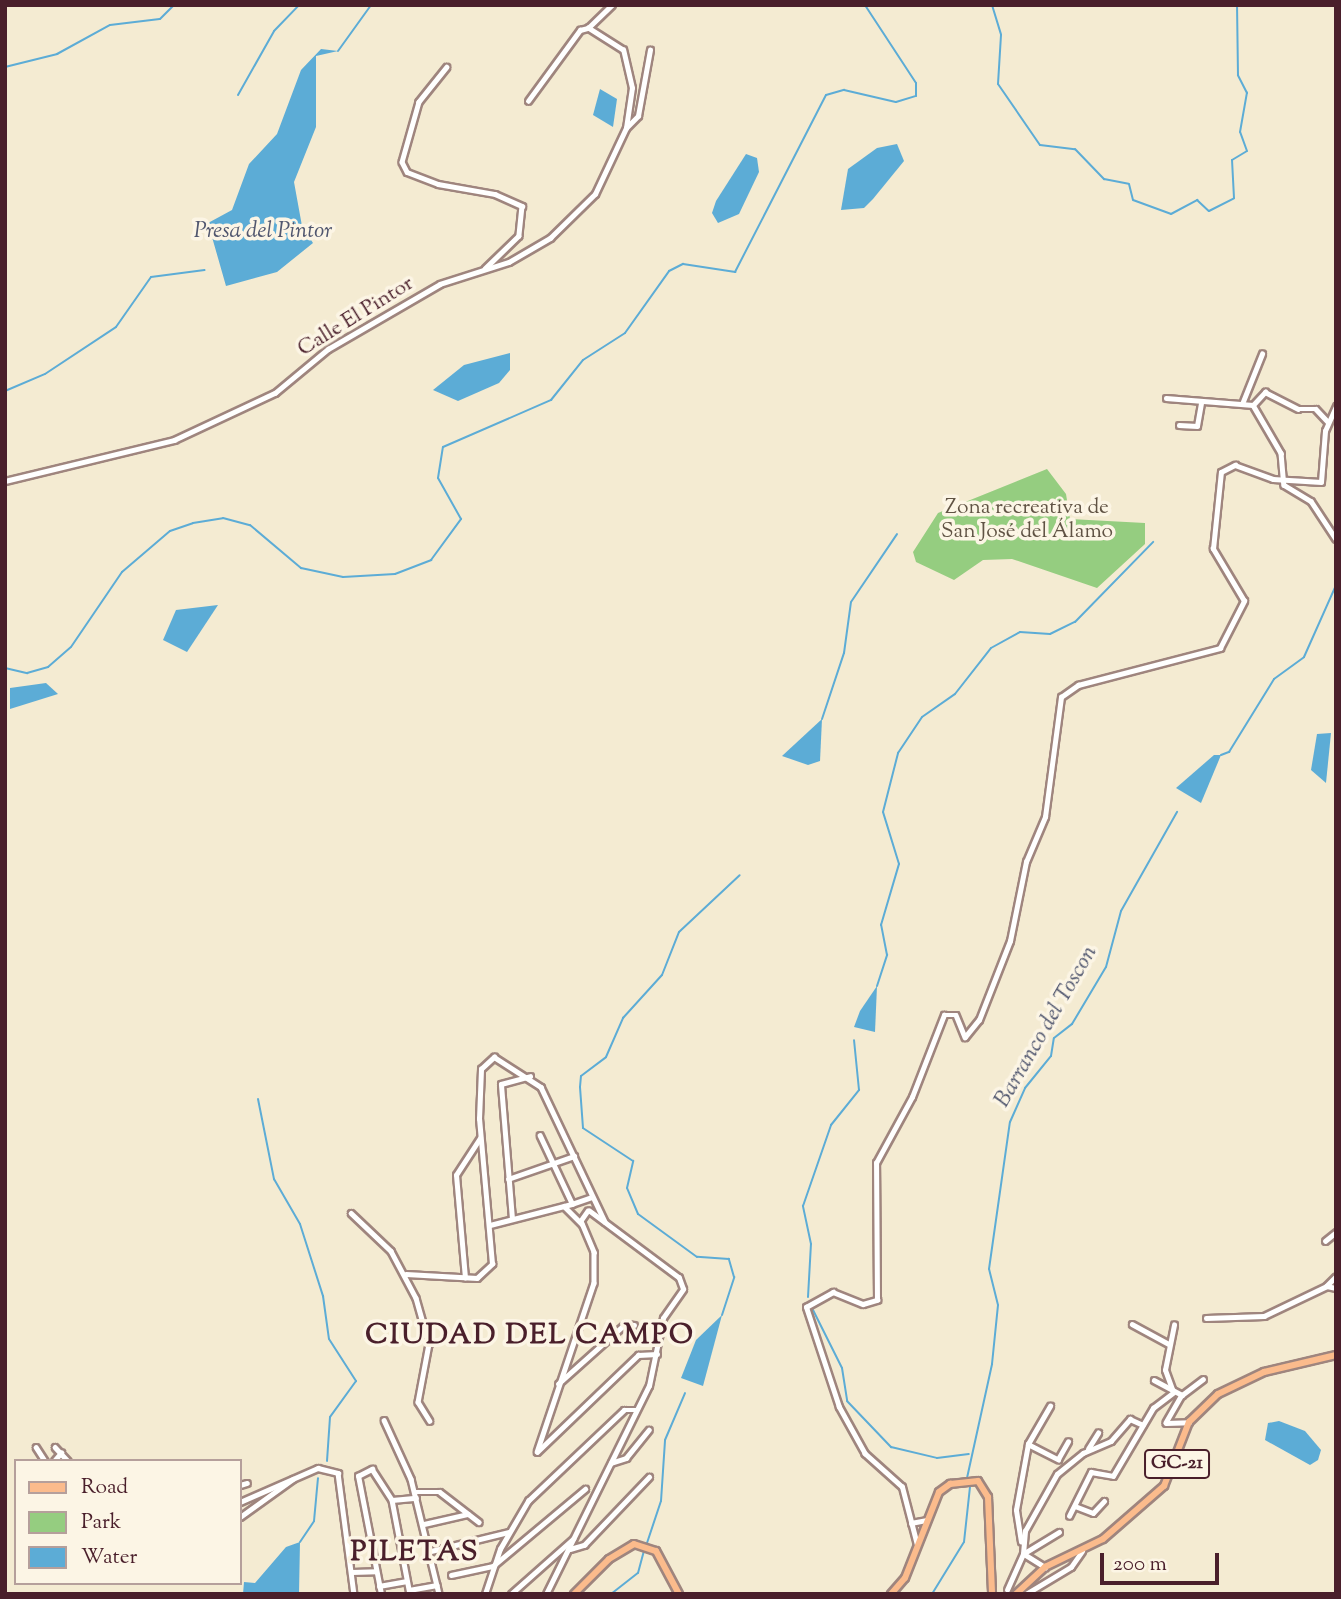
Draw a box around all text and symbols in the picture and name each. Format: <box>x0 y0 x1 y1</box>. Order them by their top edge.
water label: Presa del Pintor <box>194 218 332 246</box>
street label: Calle El Pintor <box>294 272 418 362</box>
park label: Zona recreativa de San José del Álamo <box>941 495 1113 545</box>
water label: Barranco del Toscon <box>990 941 1104 1113</box>
district label: CIUDAD DEL CAMPO <box>367 1319 693 1353</box>
road number: GC-21 <box>1144 1448 1210 1480</box>
legend <box>14 1459 242 1585</box>
text: Road <box>81 1473 128 1503</box>
text: Park <box>81 1508 121 1538</box>
district label: PILETAS <box>351 1536 479 1570</box>
scale bar <box>1103 1540 1222 1584</box>
text: Water <box>81 1543 137 1573</box>
text: 200 m <box>1113 1550 1167 1580</box>

